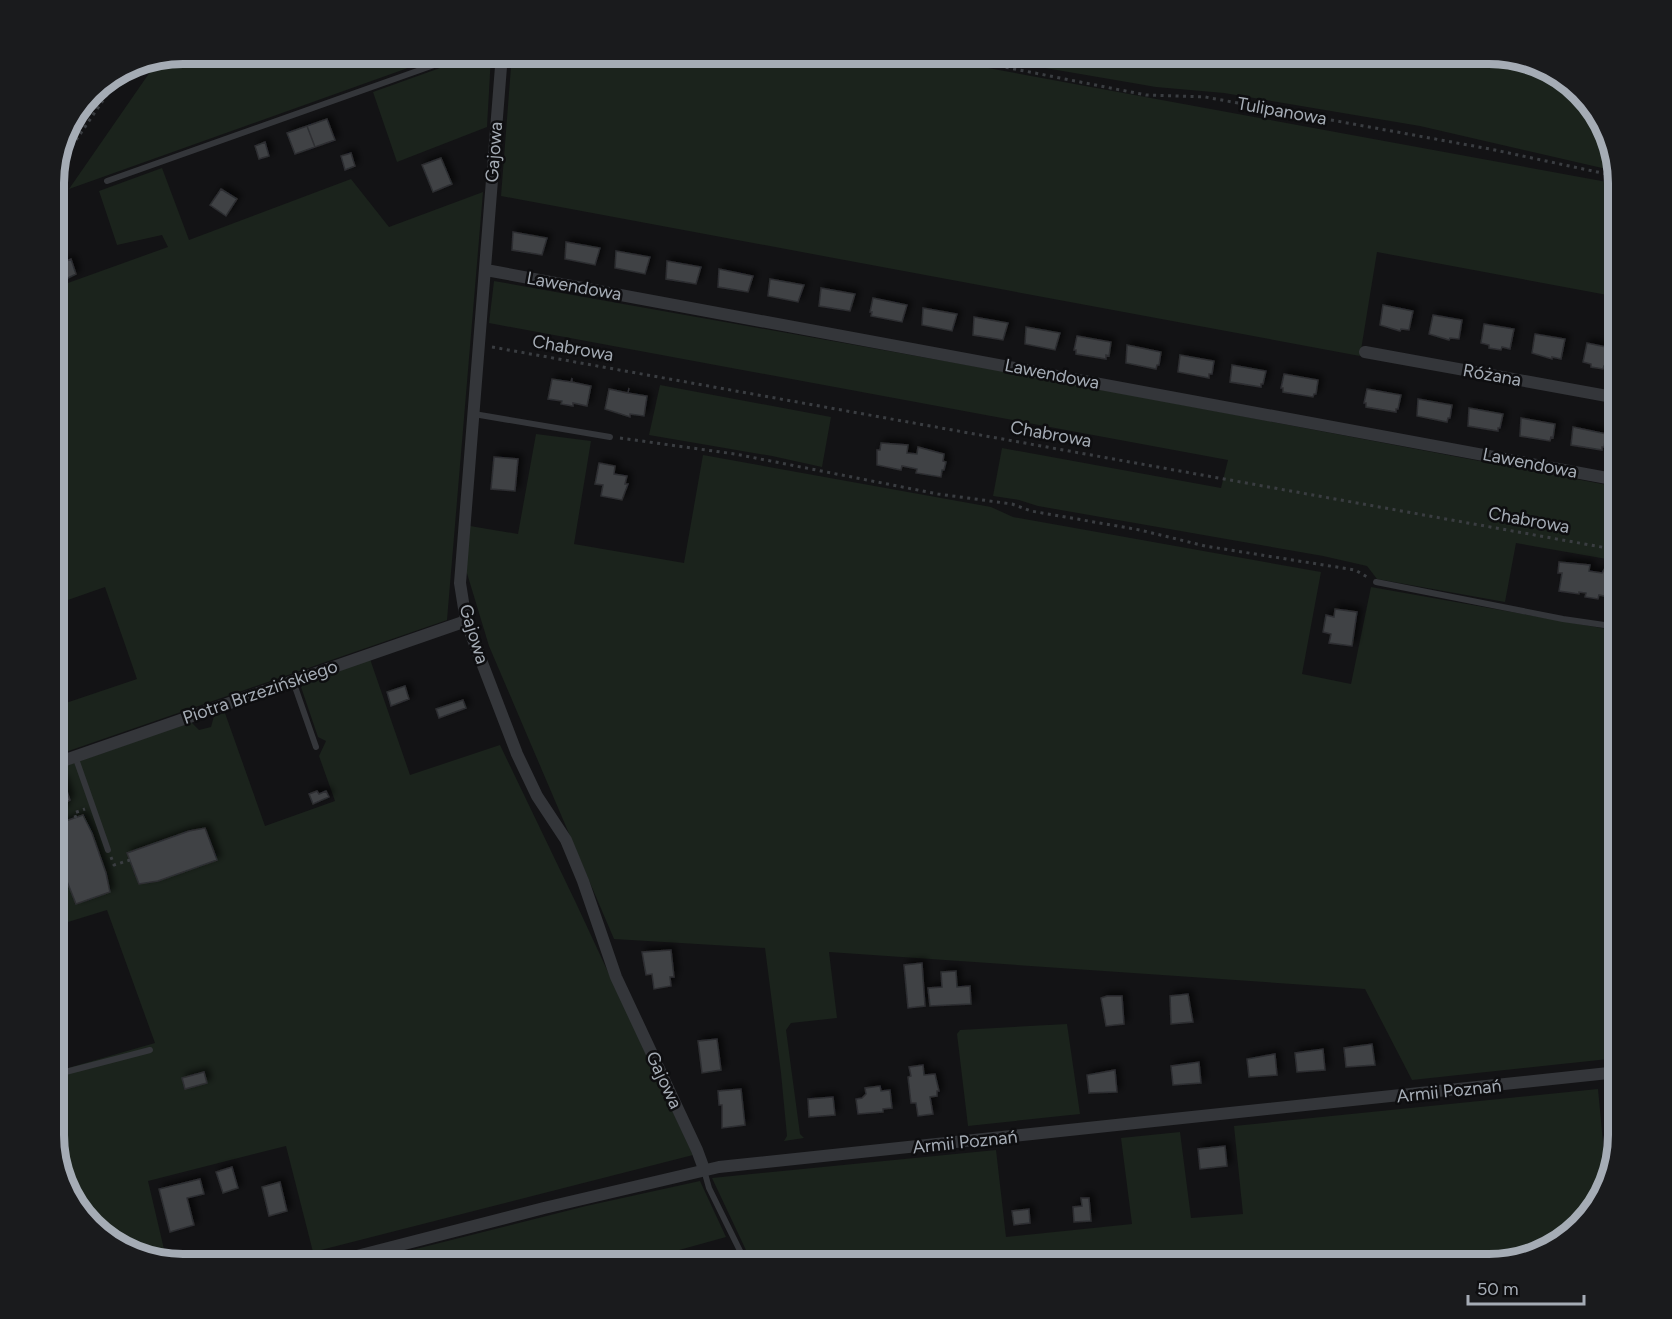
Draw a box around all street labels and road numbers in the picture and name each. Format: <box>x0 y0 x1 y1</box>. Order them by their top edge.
street label: Tulipanowa <box>1236 92 1328 130</box>
street label: Gajowa <box>481 121 507 183</box>
street label: Lawendowa <box>525 267 623 305</box>
street label: Chabrowa <box>531 330 615 366</box>
street label: Lawendowa <box>1003 354 1101 394</box>
street label: Różana <box>1461 359 1523 391</box>
street label: Chabrowa <box>1009 416 1093 452</box>
street label: Lawendowa <box>1481 443 1579 483</box>
street label: Chabrowa <box>1487 502 1571 538</box>
street label: Gajowa <box>455 602 493 666</box>
street label: Piotra Brzezińskiego <box>180 655 340 729</box>
street label: Gajowa <box>641 1048 687 1112</box>
street label: Armii Poznań <box>1396 1075 1502 1107</box>
street label: Armii Poznań <box>912 1126 1018 1158</box>

